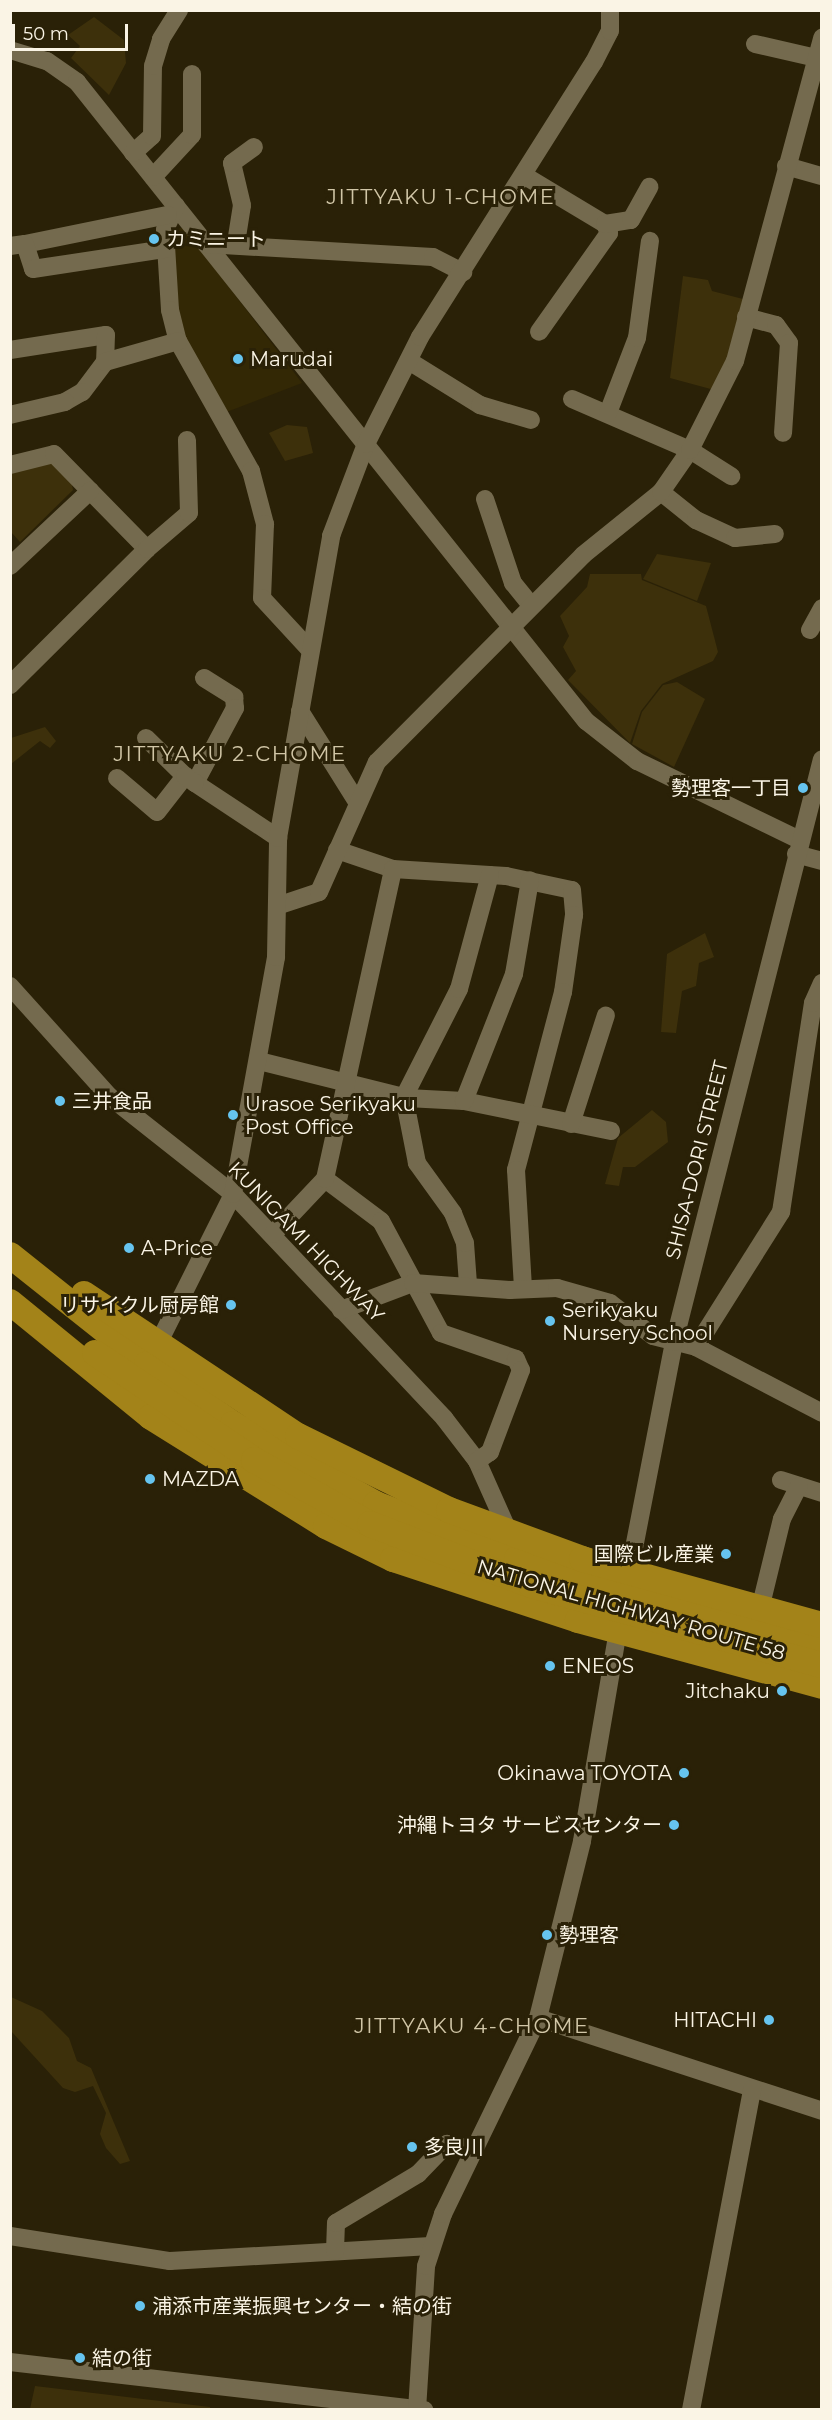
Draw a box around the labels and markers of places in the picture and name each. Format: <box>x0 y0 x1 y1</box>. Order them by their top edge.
place label: カミニート <box>166 227 266 251</box>
marker: カミニート <box>147 232 161 246</box>
place label: Marudai <box>250 347 333 371</box>
marker: Marudai <box>231 352 245 366</box>
place label: 勢理客一丁目 <box>671 776 791 800</box>
marker: 勢理客一丁目 <box>796 781 810 795</box>
place label: 三井食品 <box>72 1089 152 1113</box>
place label: Urasoe Serikyaku Post Office <box>245 1092 416 1139</box>
marker: 三井食品 <box>53 1094 67 1108</box>
marker: Urasoe Serikyaku Post Office <box>226 1108 240 1122</box>
place label: A-Price <box>141 1236 213 1260</box>
marker: A-Price <box>122 1241 136 1255</box>
place label: リサイクル厨房館 <box>59 1293 219 1317</box>
marker: リサイクル厨房館 <box>224 1298 238 1312</box>
place label: Serikyaku Nursery School <box>562 1298 713 1345</box>
marker: Serikyaku Nursery School <box>543 1314 557 1328</box>
place label: MAZDA <box>162 1467 239 1491</box>
marker: MAZDA <box>143 1472 157 1486</box>
place label: 国際ビル産業 <box>594 1542 714 1566</box>
marker: 国際ビル産業 <box>719 1547 733 1561</box>
place label: ENEOS <box>562 1654 634 1678</box>
marker: ENEOS <box>543 1659 557 1673</box>
place label: Jitchaku <box>685 1679 770 1703</box>
marker: Jitchaku <box>775 1684 789 1698</box>
place label: Okinawa TOYOTA <box>497 1761 672 1785</box>
marker: Okinawa TOYOTA <box>677 1766 691 1780</box>
place label: 沖縄トヨタ サービスセンター <box>397 1813 662 1837</box>
marker: 沖縄トヨタ サービスセンター <box>667 1818 681 1832</box>
place label: 勢理客 <box>559 1923 619 1947</box>
marker: 勢理客 <box>540 1928 554 1942</box>
place label: HITACHI <box>673 2008 757 2032</box>
marker: HITACHI <box>762 2013 776 2027</box>
place label: 多良川 <box>424 2135 484 2159</box>
marker: 多良川 <box>405 2140 419 2154</box>
place label: 浦添市産業振興センター・結の街 <box>152 2294 452 2318</box>
marker: 浦添市産業振興センター・結の街 <box>133 2299 147 2313</box>
place label: 結の街 <box>92 2346 152 2370</box>
marker: 結の街 <box>73 2351 87 2365</box>

